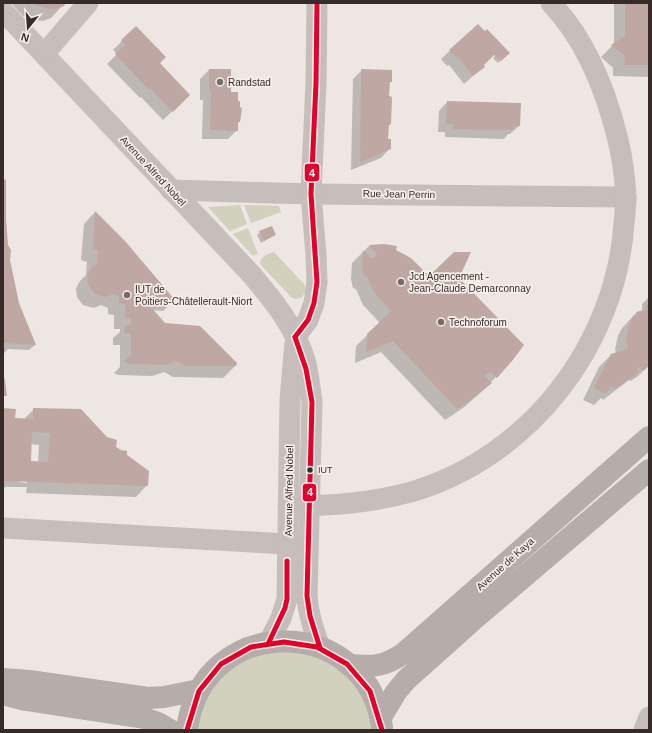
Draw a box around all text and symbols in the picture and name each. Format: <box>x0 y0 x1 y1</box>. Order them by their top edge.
north arrow <box>8 8 48 48</box>
text: N <box>19 31 31 44</box>
marker: Randstad <box>215 77 225 87</box>
place label: Randstad <box>228 77 271 88</box>
street label: Avenue Alfred Nobel <box>118 134 188 208</box>
line badge: 4 <box>304 163 320 182</box>
text: 4 <box>309 167 316 179</box>
street label: Rue Jean Perrin <box>363 188 435 200</box>
place label: Jcd Agencement - Jean-Claude Demarconnay <box>409 271 531 294</box>
marker: Jcd Agencement - Jean-Claude Demarconnay <box>396 277 406 287</box>
place label: IUT de Poitiers-Châtellerault-Niort <box>135 284 252 307</box>
marker: IUT de Poitiers-Châtellerault-Niort <box>122 290 132 300</box>
marker: Technoforum <box>436 317 446 327</box>
place label: Technoforum <box>449 317 507 328</box>
street label: Avenue Alfred Nobel <box>283 445 295 537</box>
marker: IUT <box>305 465 315 475</box>
place label: IUT <box>318 465 333 475</box>
line badge: 4 <box>302 483 317 502</box>
text: 4 <box>307 486 314 498</box>
street label: Avenue de Kaya <box>474 535 536 593</box>

